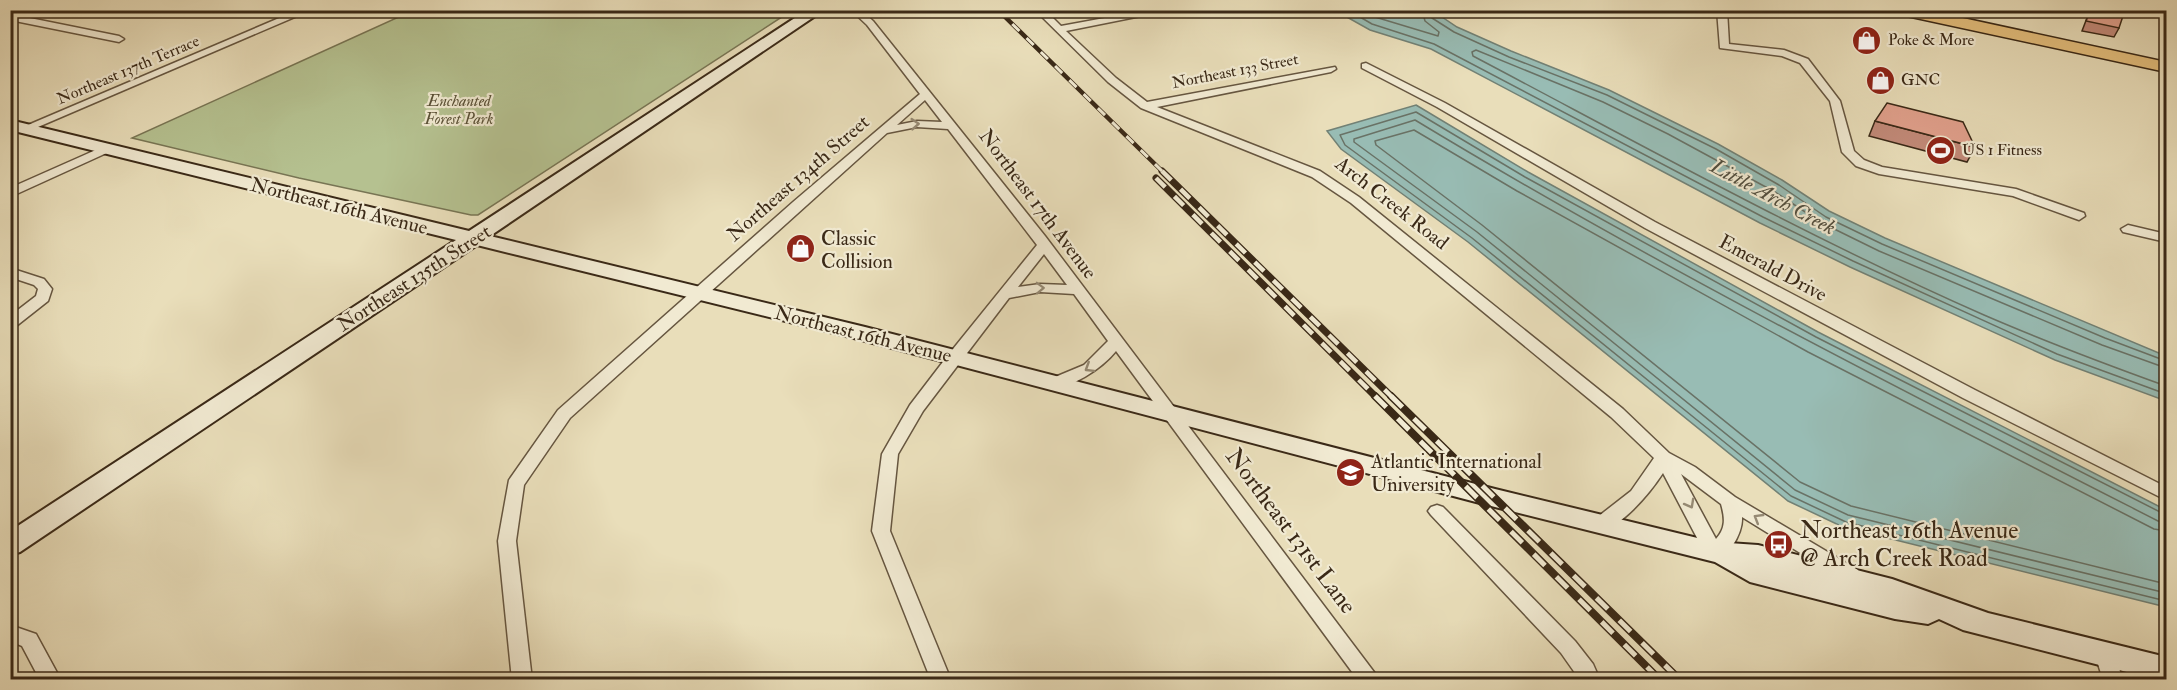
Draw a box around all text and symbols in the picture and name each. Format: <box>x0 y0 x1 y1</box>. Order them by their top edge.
shop icon: Poke & More <box>1851 24 1883 56</box>
place label: Poke & More <box>1888 30 1975 50</box>
street label: Northeast 137th Terrace <box>54 31 203 109</box>
street label: Northeast 133 Street <box>1170 49 1300 93</box>
shop icon: GNC <box>1864 64 1896 96</box>
place label: GNC <box>1901 70 1940 90</box>
park label: Enchanted Forest Park <box>424 91 494 129</box>
street label: Northeast 134th Street <box>722 109 875 247</box>
one-way arrow <box>911 118 920 131</box>
street label: Northeast 17th Avenue <box>974 124 1102 284</box>
sports icon: US 1 Fitness <box>1925 134 1957 166</box>
place label: US 1 Fitness <box>1962 140 2042 160</box>
street label: Arch Creek Road <box>1330 150 1454 255</box>
water label: Little Arch Creek <box>1705 152 1840 241</box>
street label: Northeast 16th Avenue <box>248 172 430 240</box>
street label: Northeast 135th Street <box>332 219 496 337</box>
place label: Classic Collision <box>821 226 893 274</box>
street label: Emerald Drive <box>1715 229 1831 307</box>
shop icon: Classic Collision <box>784 233 816 265</box>
one-way arrow <box>1036 281 1045 294</box>
street label: Northeast 16th Avenue <box>772 300 954 368</box>
one-way arrow <box>1085 361 1096 372</box>
street label: Northeast 131st Lane <box>1218 442 1364 620</box>
place label: Atlantic International University <box>1370 449 1542 497</box>
school or university icon: Atlantic International University <box>1334 457 1366 489</box>
one-way arrow <box>1683 497 1694 508</box>
one-way arrow <box>1754 514 1764 525</box>
place label: Northeast 16th Avenue @ Arch Creek Road <box>1800 515 2018 574</box>
bus stop icon: Northeast 16th Avenue @ Arch Creek Road <box>1763 528 1795 560</box>

